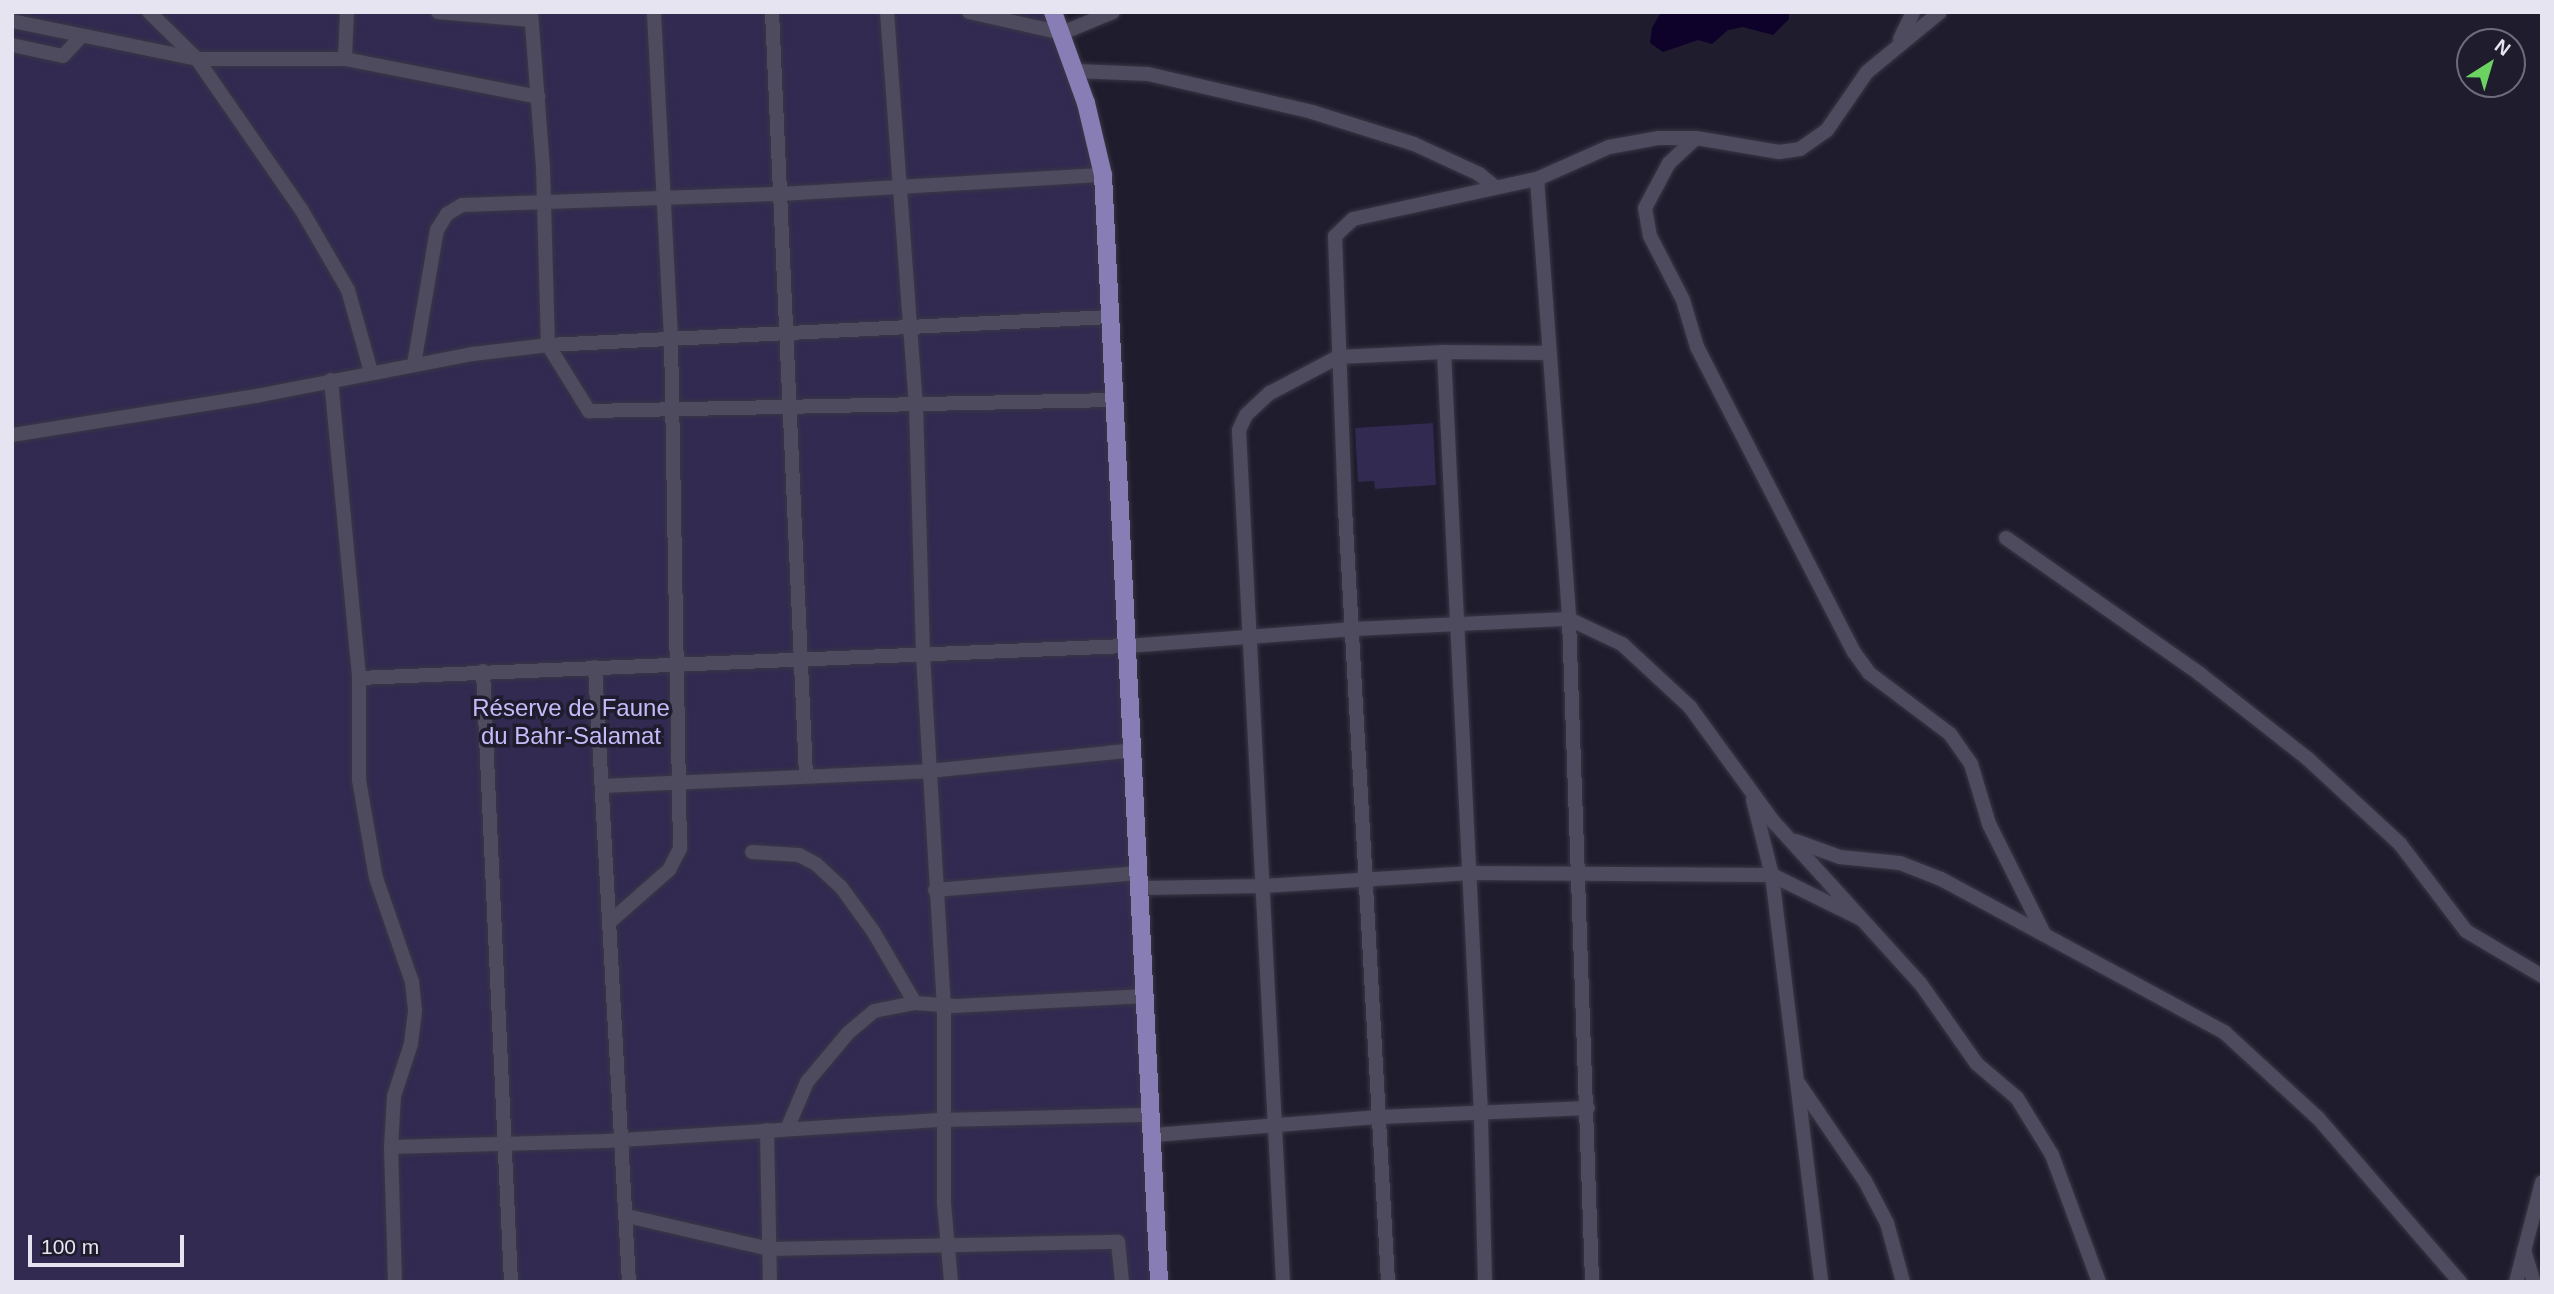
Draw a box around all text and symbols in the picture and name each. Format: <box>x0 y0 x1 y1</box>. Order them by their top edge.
north arrow <box>2456 28 2526 98</box>
text: N <box>2491 35 2515 60</box>
park label: Réserve de Faune du Bahr-Salamat <box>472 694 670 750</box>
scale bar <box>32 1220 187 1264</box>
text: 100 m <box>41 1235 99 1258</box>

